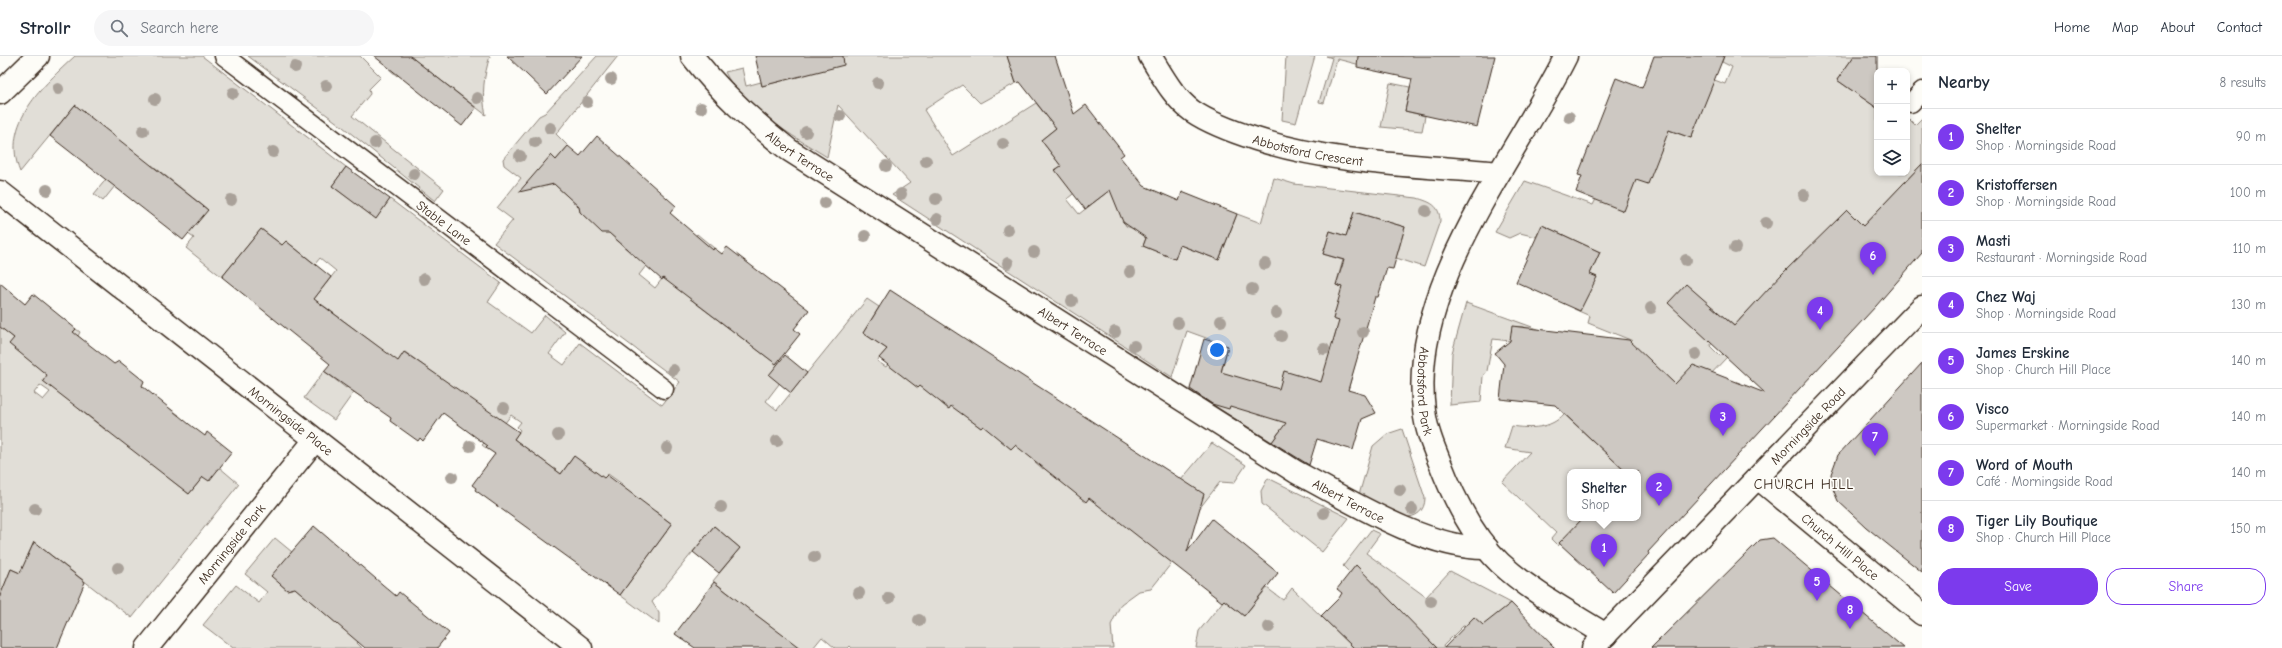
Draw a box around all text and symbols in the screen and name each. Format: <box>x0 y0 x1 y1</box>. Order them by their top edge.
search box <box>94 10 374 46</box>
text: Strollr <box>20 17 70 39</box>
icon: search <box>108 17 130 39</box>
text: Search here <box>140 19 219 37</box>
text: Home <box>2054 19 2090 36</box>
text: Map <box>2112 19 2138 36</box>
text: About <box>2160 19 2195 36</box>
text: Contact <box>2217 19 2262 36</box>
map controls <box>1874 68 1910 176</box>
button: + <box>1874 68 1910 104</box>
text: Nearby <box>1938 73 1989 92</box>
text: 8 results <box>2220 75 2266 90</box>
button: − <box>1874 104 1910 140</box>
text: Shelter <box>1976 120 2021 138</box>
street label: Albert Terrace <box>763 127 837 185</box>
text: 1 <box>1948 129 1954 144</box>
text: 90 m <box>2236 129 2266 144</box>
street label: Abbotsford Crescent <box>1251 131 1365 169</box>
text: Shop · Morningside Road <box>1976 138 2116 153</box>
button: layers <box>1874 140 1910 176</box>
text: Kristoffersen <box>1976 176 2057 194</box>
text: 2 <box>1948 185 1954 200</box>
text: 100 m <box>2230 185 2266 200</box>
text: Shop · Morningside Road <box>1976 194 2116 209</box>
street label: Stable Lane <box>414 197 475 248</box>
text: Masti <box>1976 232 2011 250</box>
text: 3 <box>1948 241 1954 256</box>
text: 110 m <box>2233 241 2266 256</box>
pin: 6 <box>1860 242 1886 275</box>
text: Restaurant · Morningside Road <box>1976 250 2147 265</box>
text: Chez Waj <box>1976 288 2036 306</box>
pin: 4 <box>1807 297 1833 330</box>
text: 4 <box>1948 297 1954 312</box>
text: 130 m <box>2231 297 2266 312</box>
street label: Albert Terrace <box>1036 303 1111 358</box>
text: Shop · Morningside Road <box>1976 306 2116 321</box>
your location <box>1207 340 1227 360</box>
text: James Erskine <box>1976 344 2069 362</box>
street label: Abbotsford Park <box>1415 346 1437 438</box>
text: 5 <box>1948 353 1954 368</box>
text: 140 m <box>2232 353 2266 368</box>
text: Shop · Church Hill Place <box>1976 362 2111 377</box>
street label: Morningside Place <box>246 383 337 458</box>
street label: Morningside Road <box>1767 384 1848 467</box>
text: Visco <box>1976 400 2009 418</box>
pin: 3 <box>1710 403 1736 436</box>
text: 6 <box>1948 409 1954 424</box>
text: 140 m <box>2232 409 2266 424</box>
text: Supermarket · Morningside Road <box>1976 418 2160 433</box>
pin: 7 <box>1862 423 1888 456</box>
text: Word of Mouth <box>1976 456 2073 474</box>
text: 7 <box>1948 465 1954 480</box>
text: 140 m <box>2232 465 2266 480</box>
popup <box>1567 469 1641 521</box>
pin: 2 <box>1646 473 1672 506</box>
text: Café · Morningside Road <box>1976 474 2113 489</box>
street label: Albert Terrace <box>1310 475 1387 526</box>
district label: CHURCH HILL <box>1754 476 1854 493</box>
text: Shelter <box>1582 479 1627 497</box>
text: Shop <box>1582 497 1609 512</box>
street label: Morningside Park <box>194 500 268 587</box>
street label: Church Hill Place <box>1799 510 1882 583</box>
text: Tiger Lily Boutique <box>1976 512 2098 530</box>
text: 8 <box>1948 521 1954 536</box>
text: 150 m <box>2231 521 2266 536</box>
text: Shop · Church Hill Place <box>1976 530 2111 545</box>
pin: 1 <box>1591 534 1617 567</box>
pin: 5 <box>1804 568 1830 601</box>
button: Save <box>1938 568 2098 605</box>
button: Share <box>2106 568 2266 605</box>
pin: 8 <box>1837 596 1863 629</box>

